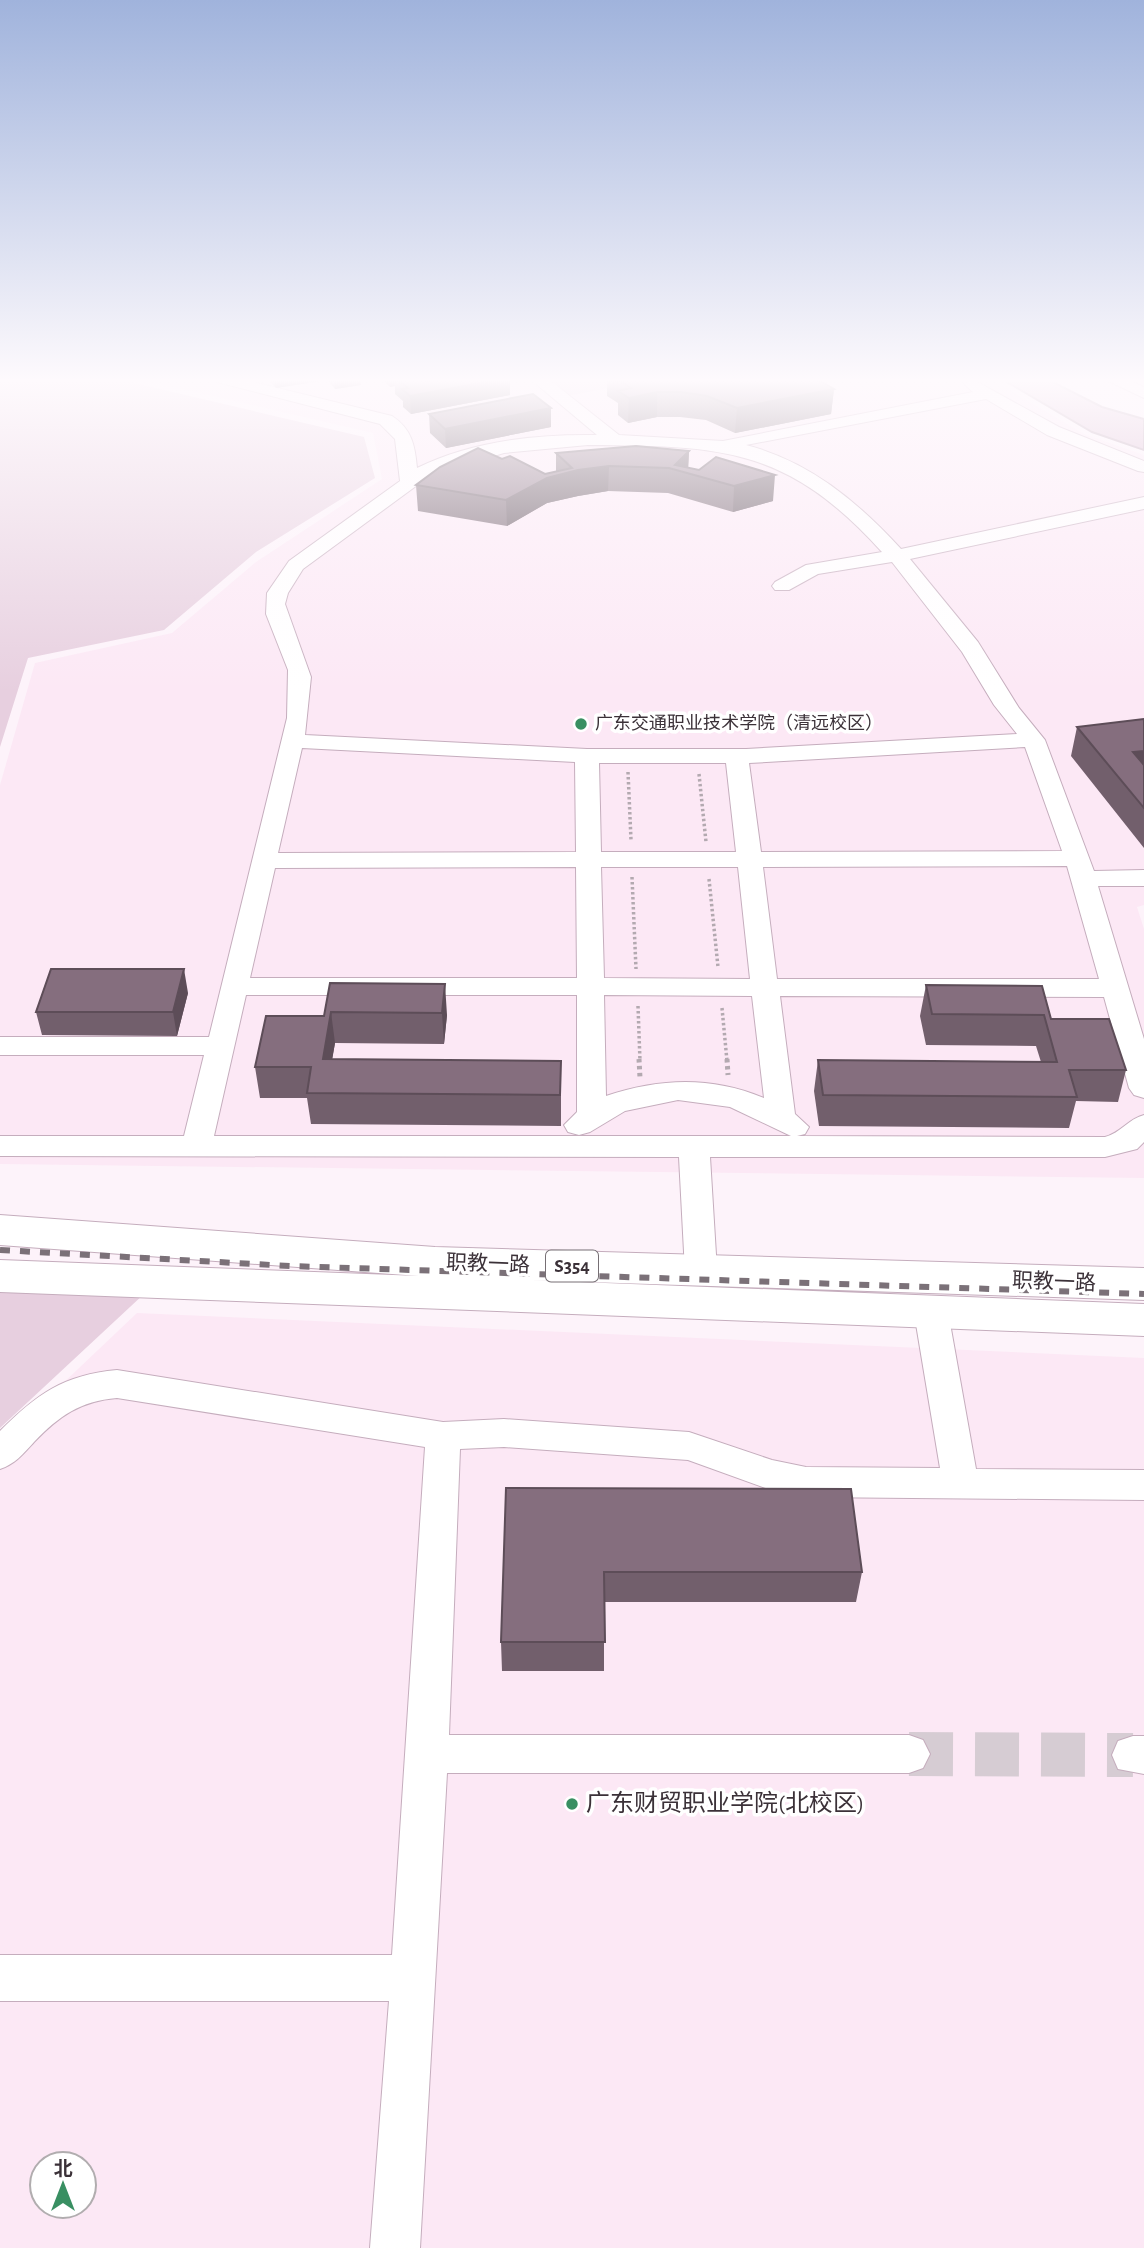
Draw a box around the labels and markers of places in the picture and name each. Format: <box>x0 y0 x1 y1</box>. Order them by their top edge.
place label: 广东交通职业技术学院（清远校区） <box>595 713 883 733</box>
marker: 广东交通职业技术学院（清远校区） <box>573 716 589 732</box>
place label: 广东财贸职业学院(北校区) <box>586 1790 864 1816</box>
marker: 广东财贸职业学院(北校区) <box>564 1796 580 1812</box>

